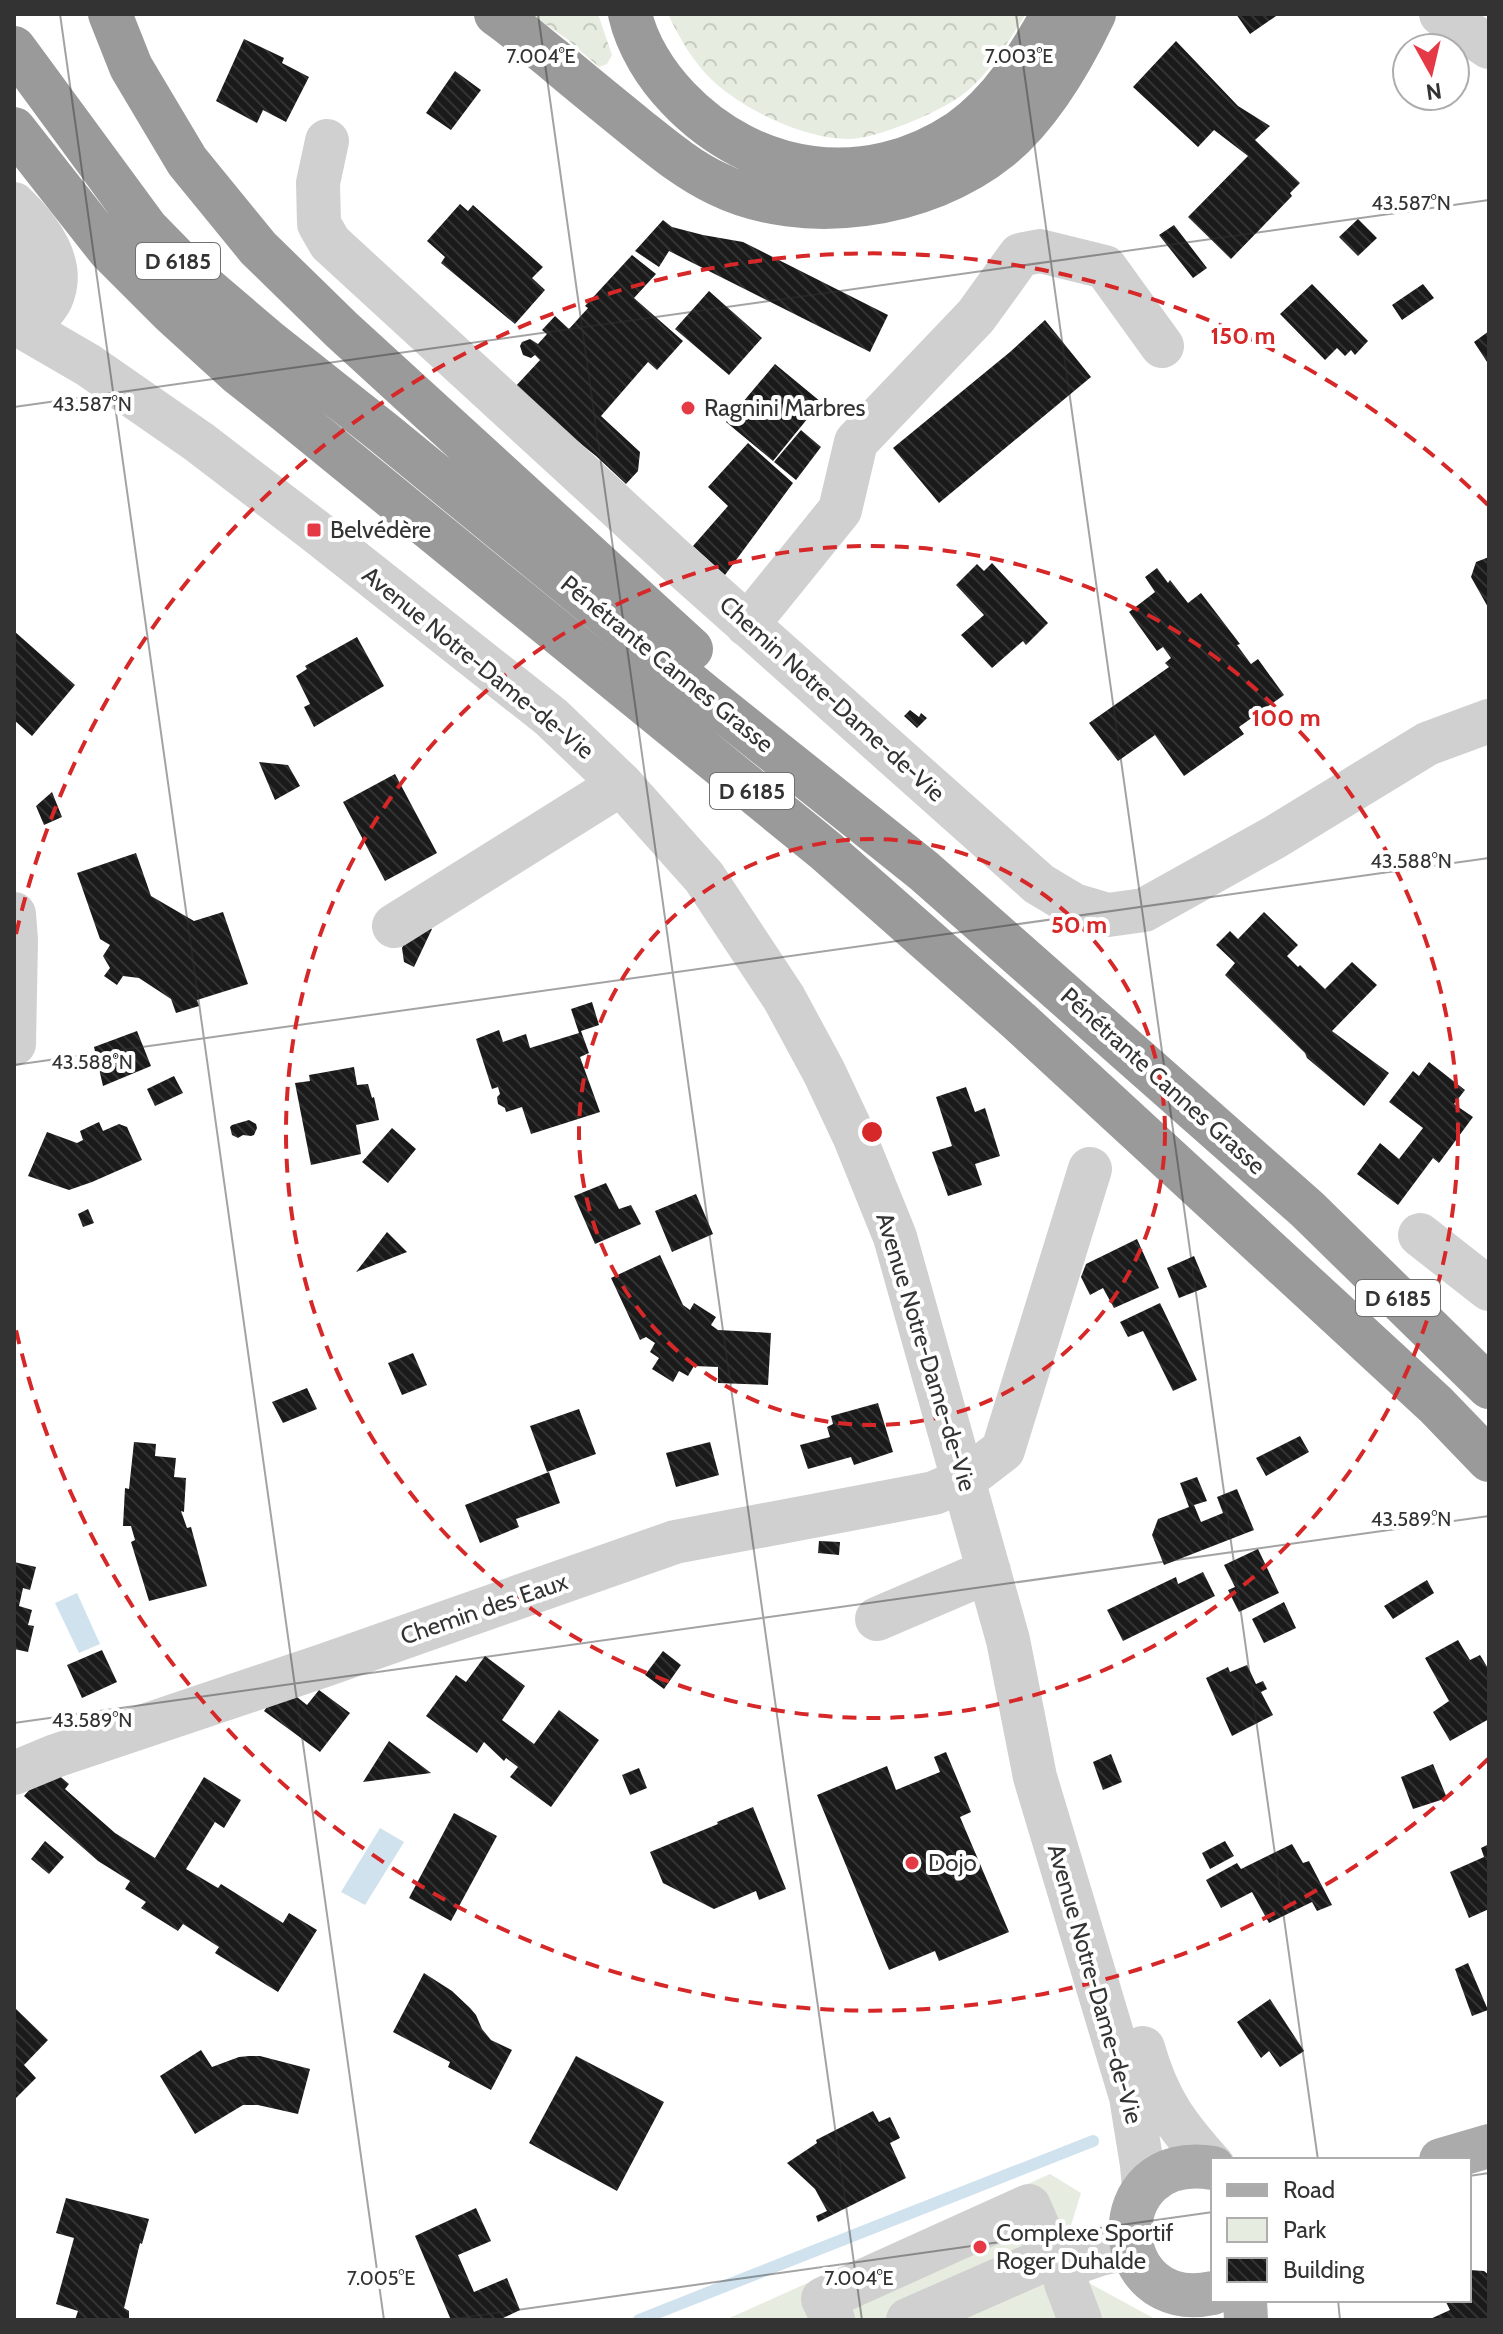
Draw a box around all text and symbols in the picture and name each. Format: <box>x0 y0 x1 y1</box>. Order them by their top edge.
north arrow <box>1391 32 1471 112</box>
text: 7.004°E <box>506 44 576 68</box>
text: 7.003°E <box>985 44 1053 68</box>
text: N <box>1424 77 1443 106</box>
text: 43.587°N <box>1371 191 1451 215</box>
road number: D 6185 <box>136 243 220 279</box>
text: 150 m <box>1211 321 1275 350</box>
text: 43.587°N <box>52 392 132 416</box>
place label: Ragnini Marbres <box>704 393 866 422</box>
marker: Ragnini Marbres <box>679 399 697 417</box>
place label: Belvédère <box>330 515 431 544</box>
marker: Belvédère <box>305 521 323 539</box>
street label: Avenue Notre-Dame-de-Vie <box>357 560 600 765</box>
street label: Pénétrante Cannes Grasse <box>555 569 779 758</box>
street label: Chemin Notre-Dame-de-Vie <box>714 590 951 807</box>
text: 100 m <box>1251 703 1321 732</box>
road number: D 6185 <box>710 773 794 809</box>
text: 43.588°N <box>1370 849 1452 873</box>
text: 50 m <box>1051 910 1107 939</box>
street label: Pénétrante Cannes Grasse <box>1055 981 1272 1180</box>
text: 43.588°N <box>51 1050 133 1074</box>
centre of rings <box>858 1118 886 1146</box>
street label: Avenue Notre-Dame-de-Vie <box>870 1209 983 1495</box>
road number: D 6185 <box>1356 1280 1440 1316</box>
text: 43.589°N <box>1371 1507 1451 1531</box>
street label: Chemin des Eaux <box>397 1566 572 1651</box>
text: 43.589°N <box>52 1708 132 1732</box>
street label: Avenue Notre-Dame-de-Vie <box>1042 1841 1149 2127</box>
place label: Dojo <box>928 1848 977 1877</box>
marker: Dojo <box>903 1854 921 1872</box>
legend <box>1211 2158 1471 2302</box>
text: Road <box>1283 2175 1335 2204</box>
text: Park <box>1283 2215 1326 2244</box>
place label: Complexe Sportif Roger Duhalde <box>996 2218 1174 2275</box>
marker: Complexe Sportif Roger Duhalde <box>971 2238 989 2256</box>
text: Building <box>1283 2255 1365 2284</box>
text: 7.005°E <box>347 2266 415 2290</box>
text: 7.004°E <box>824 2266 894 2290</box>

